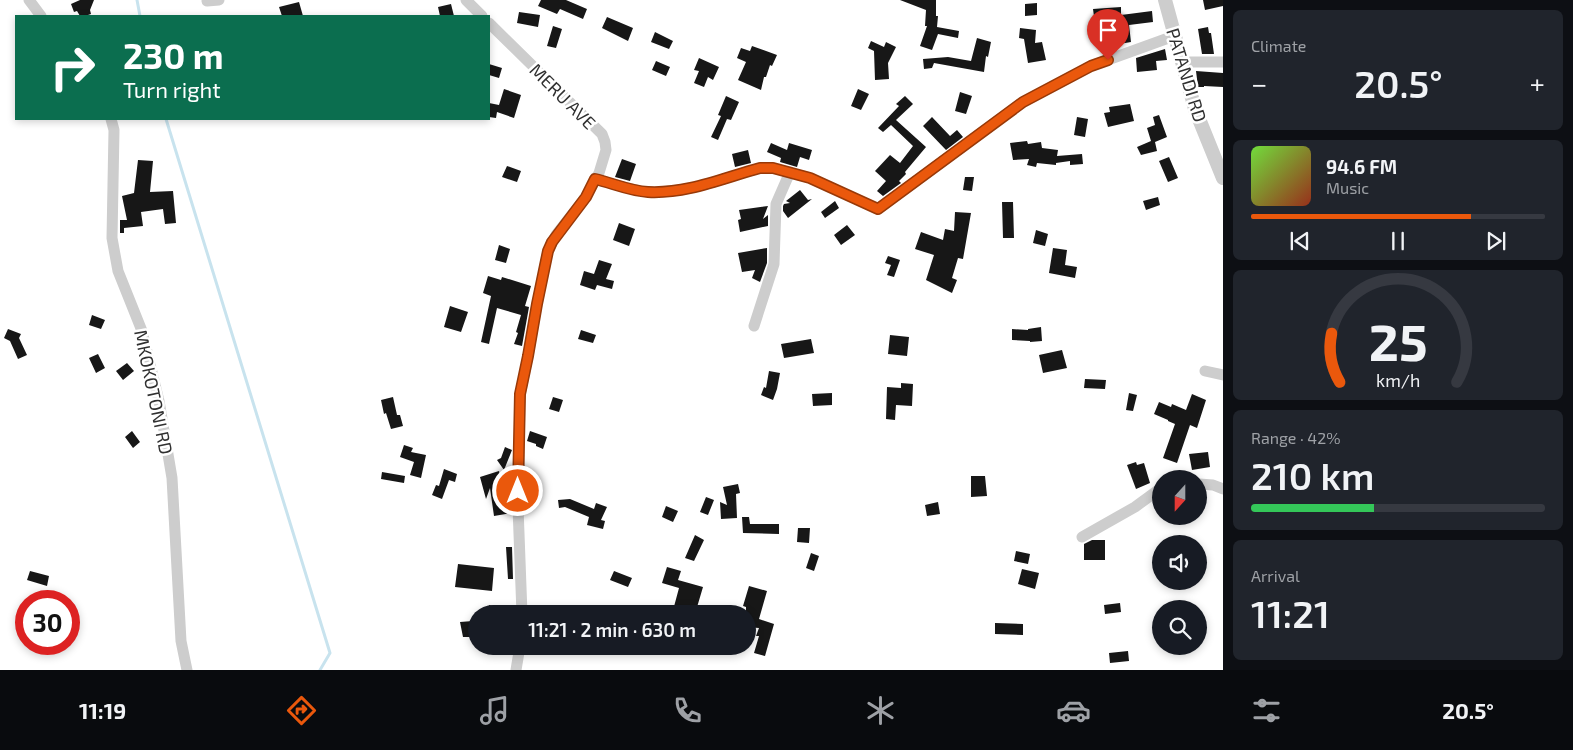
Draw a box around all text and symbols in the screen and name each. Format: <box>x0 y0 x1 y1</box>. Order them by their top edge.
pin <box>1087 9 1129 60</box>
icon: arrive <box>1094 16 1122 44</box>
street label: PATANDI RD <box>1162 25 1212 125</box>
text: 230 m <box>123 34 224 76</box>
icon: right <box>40 35 105 100</box>
text: Climate <box>1251 36 1306 55</box>
street label: MERU AVE <box>525 58 601 134</box>
text: 20.5° <box>1354 60 1443 106</box>
text: − <box>1251 66 1267 100</box>
text: + <box>1530 66 1545 100</box>
text: Turn right <box>123 76 221 102</box>
text: 94.6 FM <box>1326 155 1397 178</box>
text: Music <box>1326 178 1369 197</box>
icon: previous <box>1286 227 1314 255</box>
icon: pause <box>1384 227 1412 255</box>
icon: next <box>1482 227 1510 255</box>
text: 25 <box>1369 309 1427 371</box>
street label: MKOKOTONI RD <box>130 328 178 456</box>
text: km/h <box>1376 369 1420 391</box>
text: Range · 42% <box>1251 428 1340 447</box>
text: 210 km <box>1251 452 1374 498</box>
position arrow <box>491 464 543 516</box>
north arrow <box>1152 470 1208 525</box>
map controls <box>1152 470 1207 655</box>
button: sound <box>1152 535 1207 590</box>
text: Arrival <box>1251 566 1300 585</box>
speed limit sign: 30 <box>15 590 80 655</box>
text: 11:21 <box>1251 590 1330 636</box>
button: search <box>1152 600 1207 655</box>
text: 11:21 · 2 min · 630 m <box>528 618 696 641</box>
icon: directions <box>284 693 319 728</box>
icon: music <box>477 693 512 728</box>
icon: phone <box>670 693 705 728</box>
icon: climate <box>863 693 898 728</box>
icon: car <box>1056 693 1091 728</box>
icon: filters <box>1249 693 1284 728</box>
text: 11:19 <box>79 697 126 723</box>
text: 20.5° <box>1442 697 1494 723</box>

